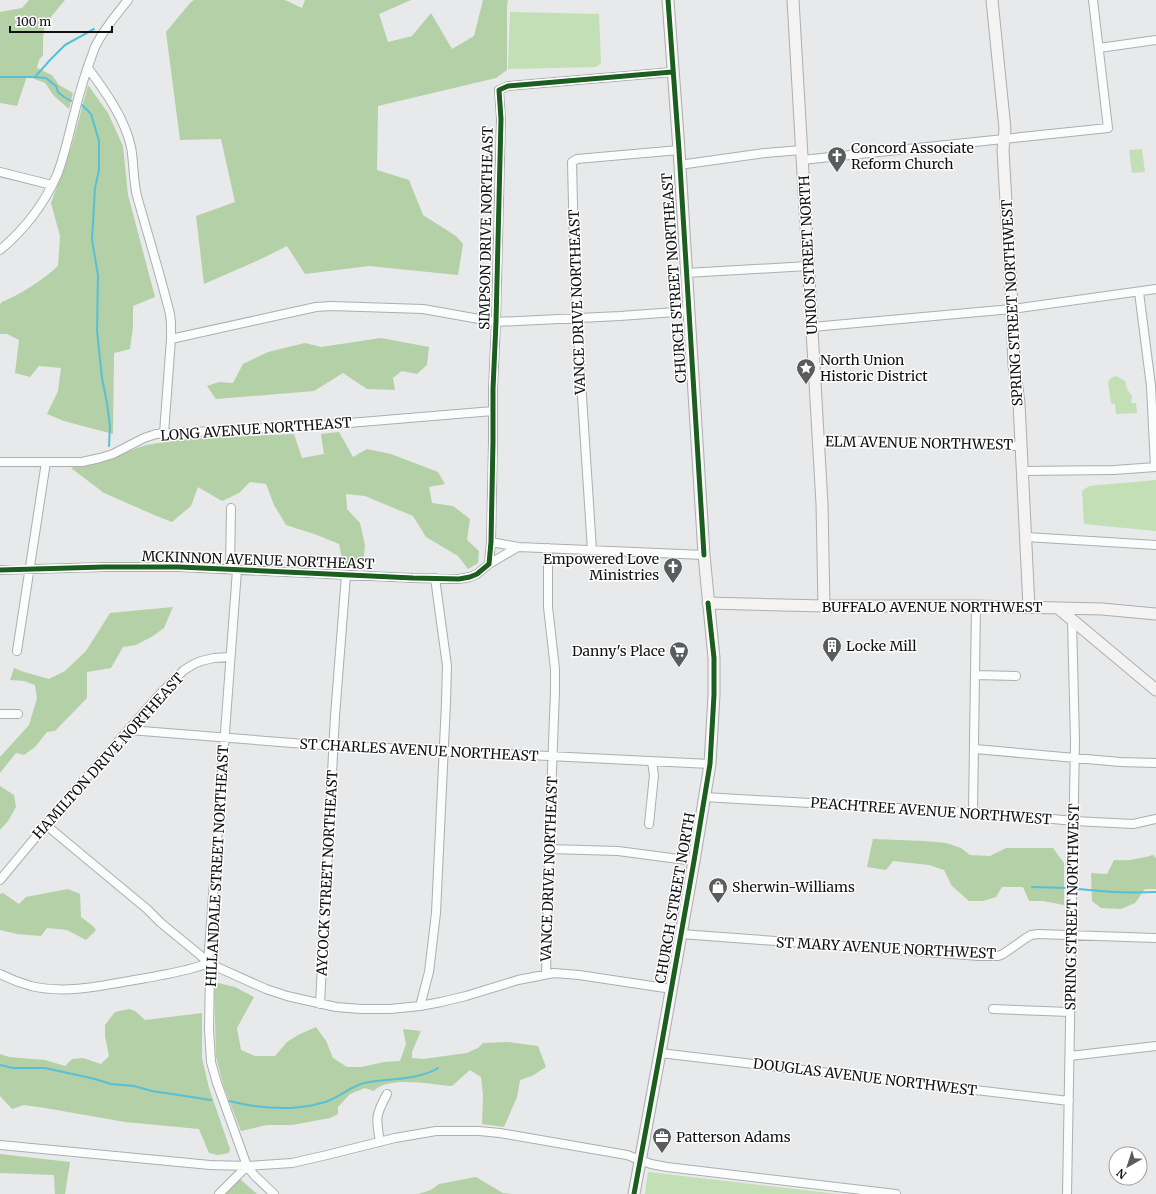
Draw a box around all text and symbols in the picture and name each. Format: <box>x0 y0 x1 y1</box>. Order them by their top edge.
scale bar <box>10 8 112 34</box>
text: 100 m <box>16 14 51 29</box>
street label: SIMPSON DRIVE NORTHEAST <box>475 126 497 330</box>
place label: Concord Associate Reform Church <box>851 139 974 173</box>
church icon: Concord Associate Reform Church <box>826 145 848 173</box>
street label: CHURCH STREET NORTHEAST <box>658 172 690 384</box>
street label: UNION STREET NORTH <box>795 175 821 335</box>
street label: SPRING STREET NORTHWEST <box>998 199 1026 407</box>
street label: VANCE DRIVE NORTHEAST <box>565 209 589 396</box>
place label: North Union Historic District <box>820 351 928 385</box>
place icon: North Union Historic District <box>795 357 817 385</box>
street label: LONG AVENUE NORTHEAST <box>160 413 353 445</box>
street label: ELM AVENUE NORTHWEST <box>825 432 1013 454</box>
street label: MCKINNON AVENUE NORTHEAST <box>141 547 375 573</box>
place label: Empowered Love Ministries <box>543 550 659 584</box>
church icon: Empowered Love Ministries <box>662 556 684 584</box>
street label: BUFFALO AVENUE NORTHWEST <box>822 598 1043 616</box>
building icon: Locke Mill <box>821 635 843 663</box>
place label: Locke Mill <box>846 637 917 655</box>
supermarket icon: Danny's Place <box>668 640 690 668</box>
place label: Danny's Place <box>572 642 665 660</box>
street label: HAMILTON DRIVE NORTHEAST <box>29 669 188 843</box>
street label: ST CHARLES AVENUE NORTHEAST <box>299 735 539 765</box>
street label: HILLANDALE STREET NORTHEAST <box>202 744 232 987</box>
street label: AYCOCK STREET NORTHEAST <box>313 769 341 978</box>
street label: VANCE DRIVE NORTHEAST <box>537 776 561 963</box>
street label: PEACHTREE AVENUE NORTHWEST <box>810 794 1053 828</box>
street label: SPRING STREET NORTHWEST <box>1061 803 1083 1011</box>
street label: CHURCH STREET NORTH <box>651 811 699 985</box>
shop icon: Sherwin-Williams <box>707 876 729 904</box>
place label: Sherwin-Williams <box>732 878 855 896</box>
street label: ST MARY AVENUE NORTHWEST <box>776 933 997 963</box>
street label: DOUGLAS AVENUE NORTHWEST <box>752 1054 978 1100</box>
office icon: Patterson Adams <box>651 1126 673 1154</box>
place label: Patterson Adams <box>676 1128 791 1146</box>
north arrow <box>1108 1146 1148 1186</box>
text: N <box>1114 1165 1129 1182</box>

